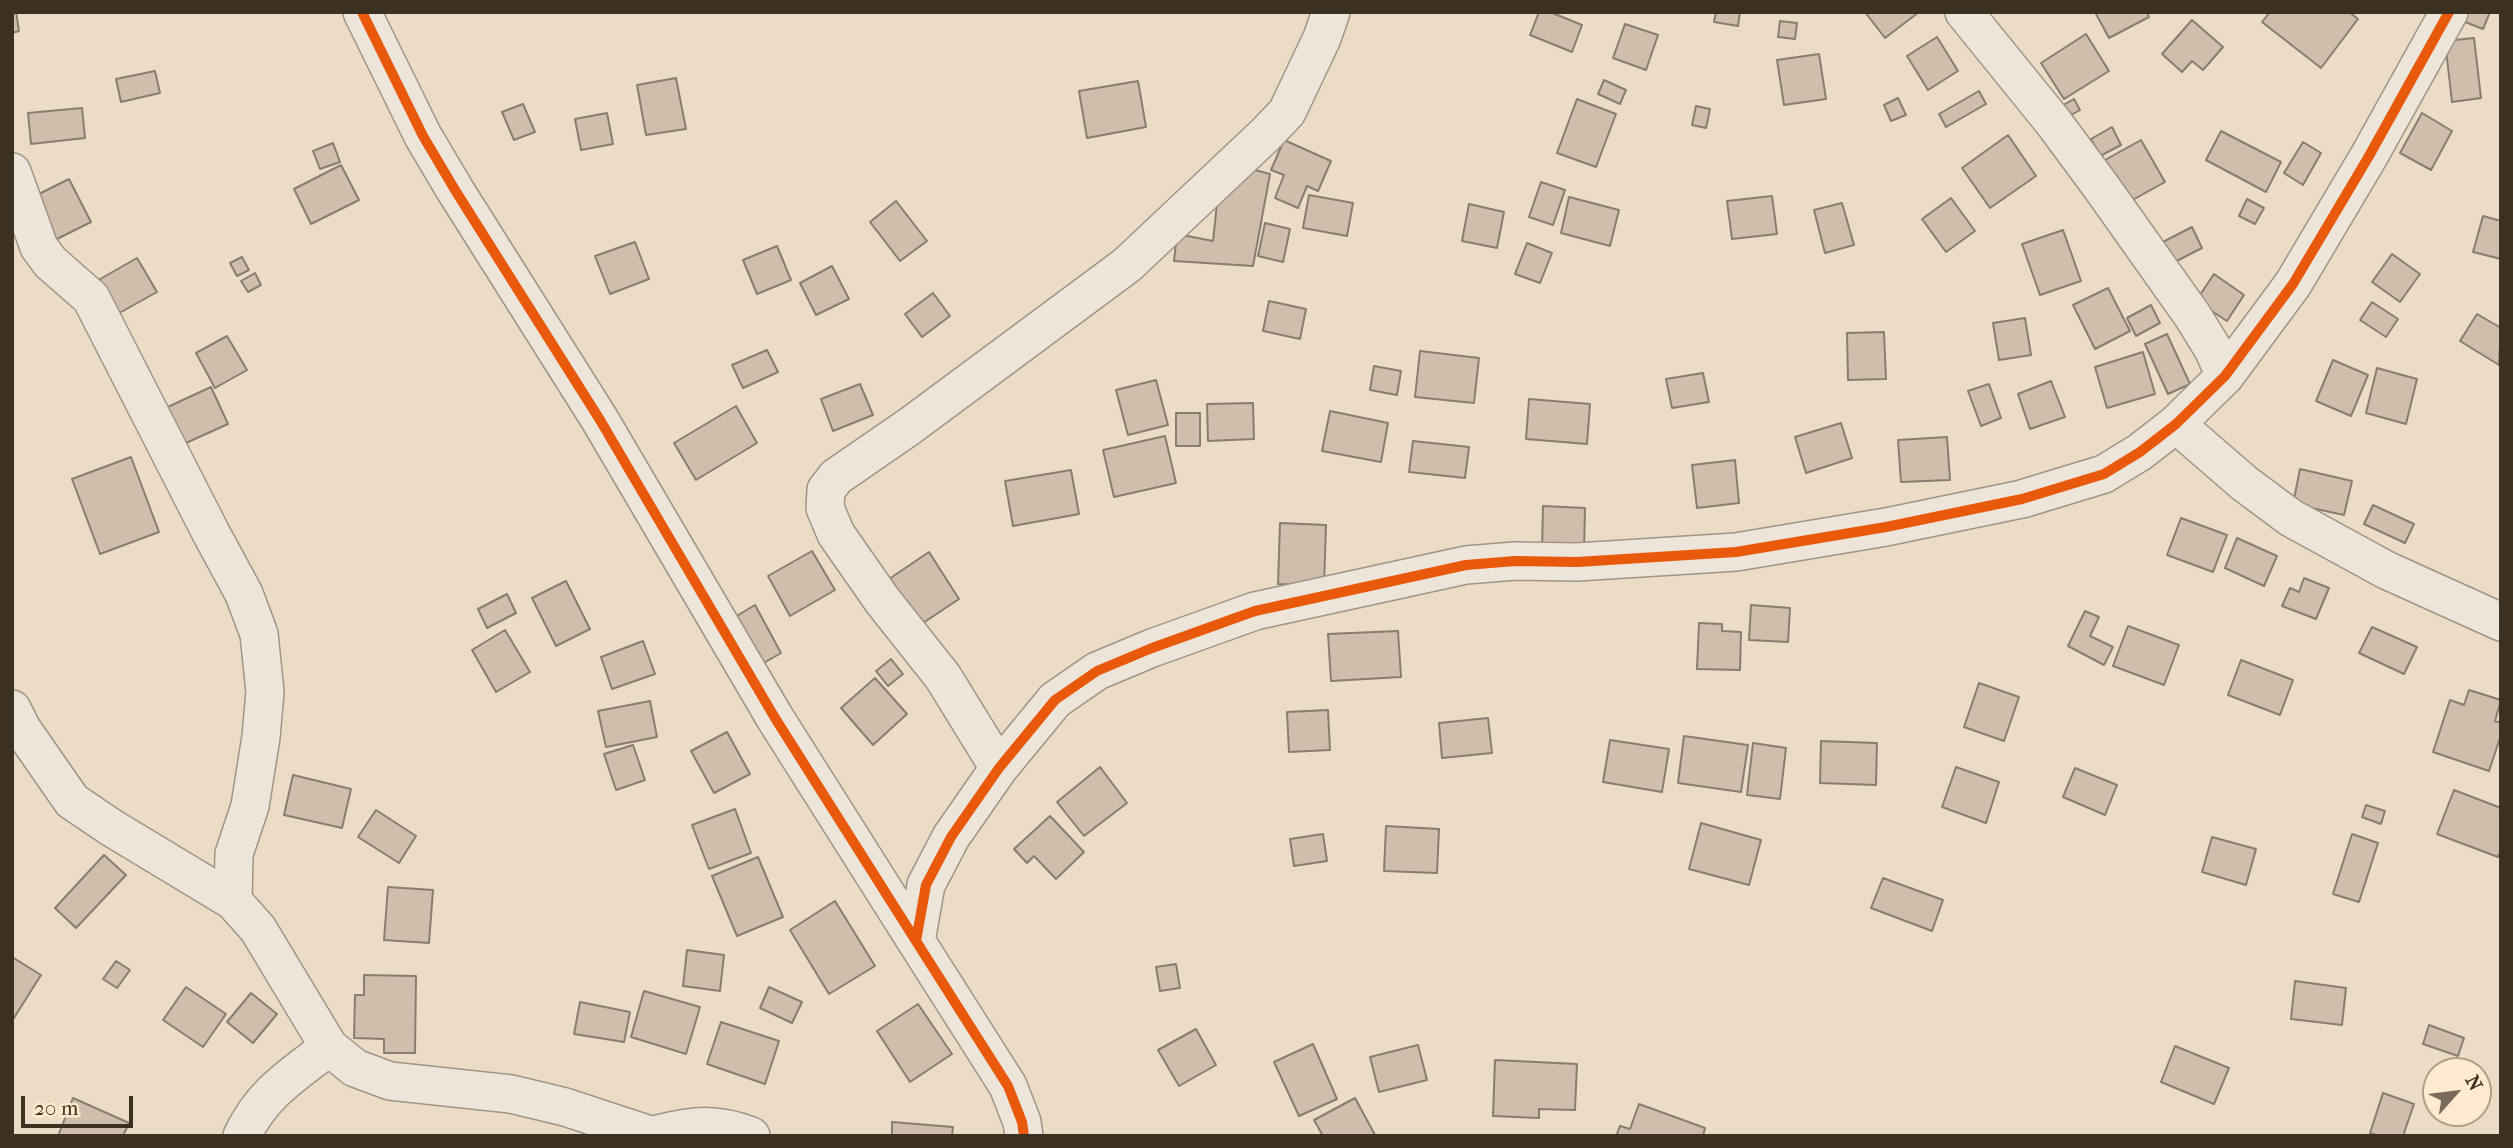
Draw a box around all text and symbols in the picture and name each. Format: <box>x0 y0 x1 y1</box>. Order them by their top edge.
north arrow <box>2422 1057 2492 1127</box>
text: N <box>2461 1072 2487 1095</box>
scale bar <box>24 1082 136 1126</box>
text: 20 m <box>34 1096 78 1120</box>

